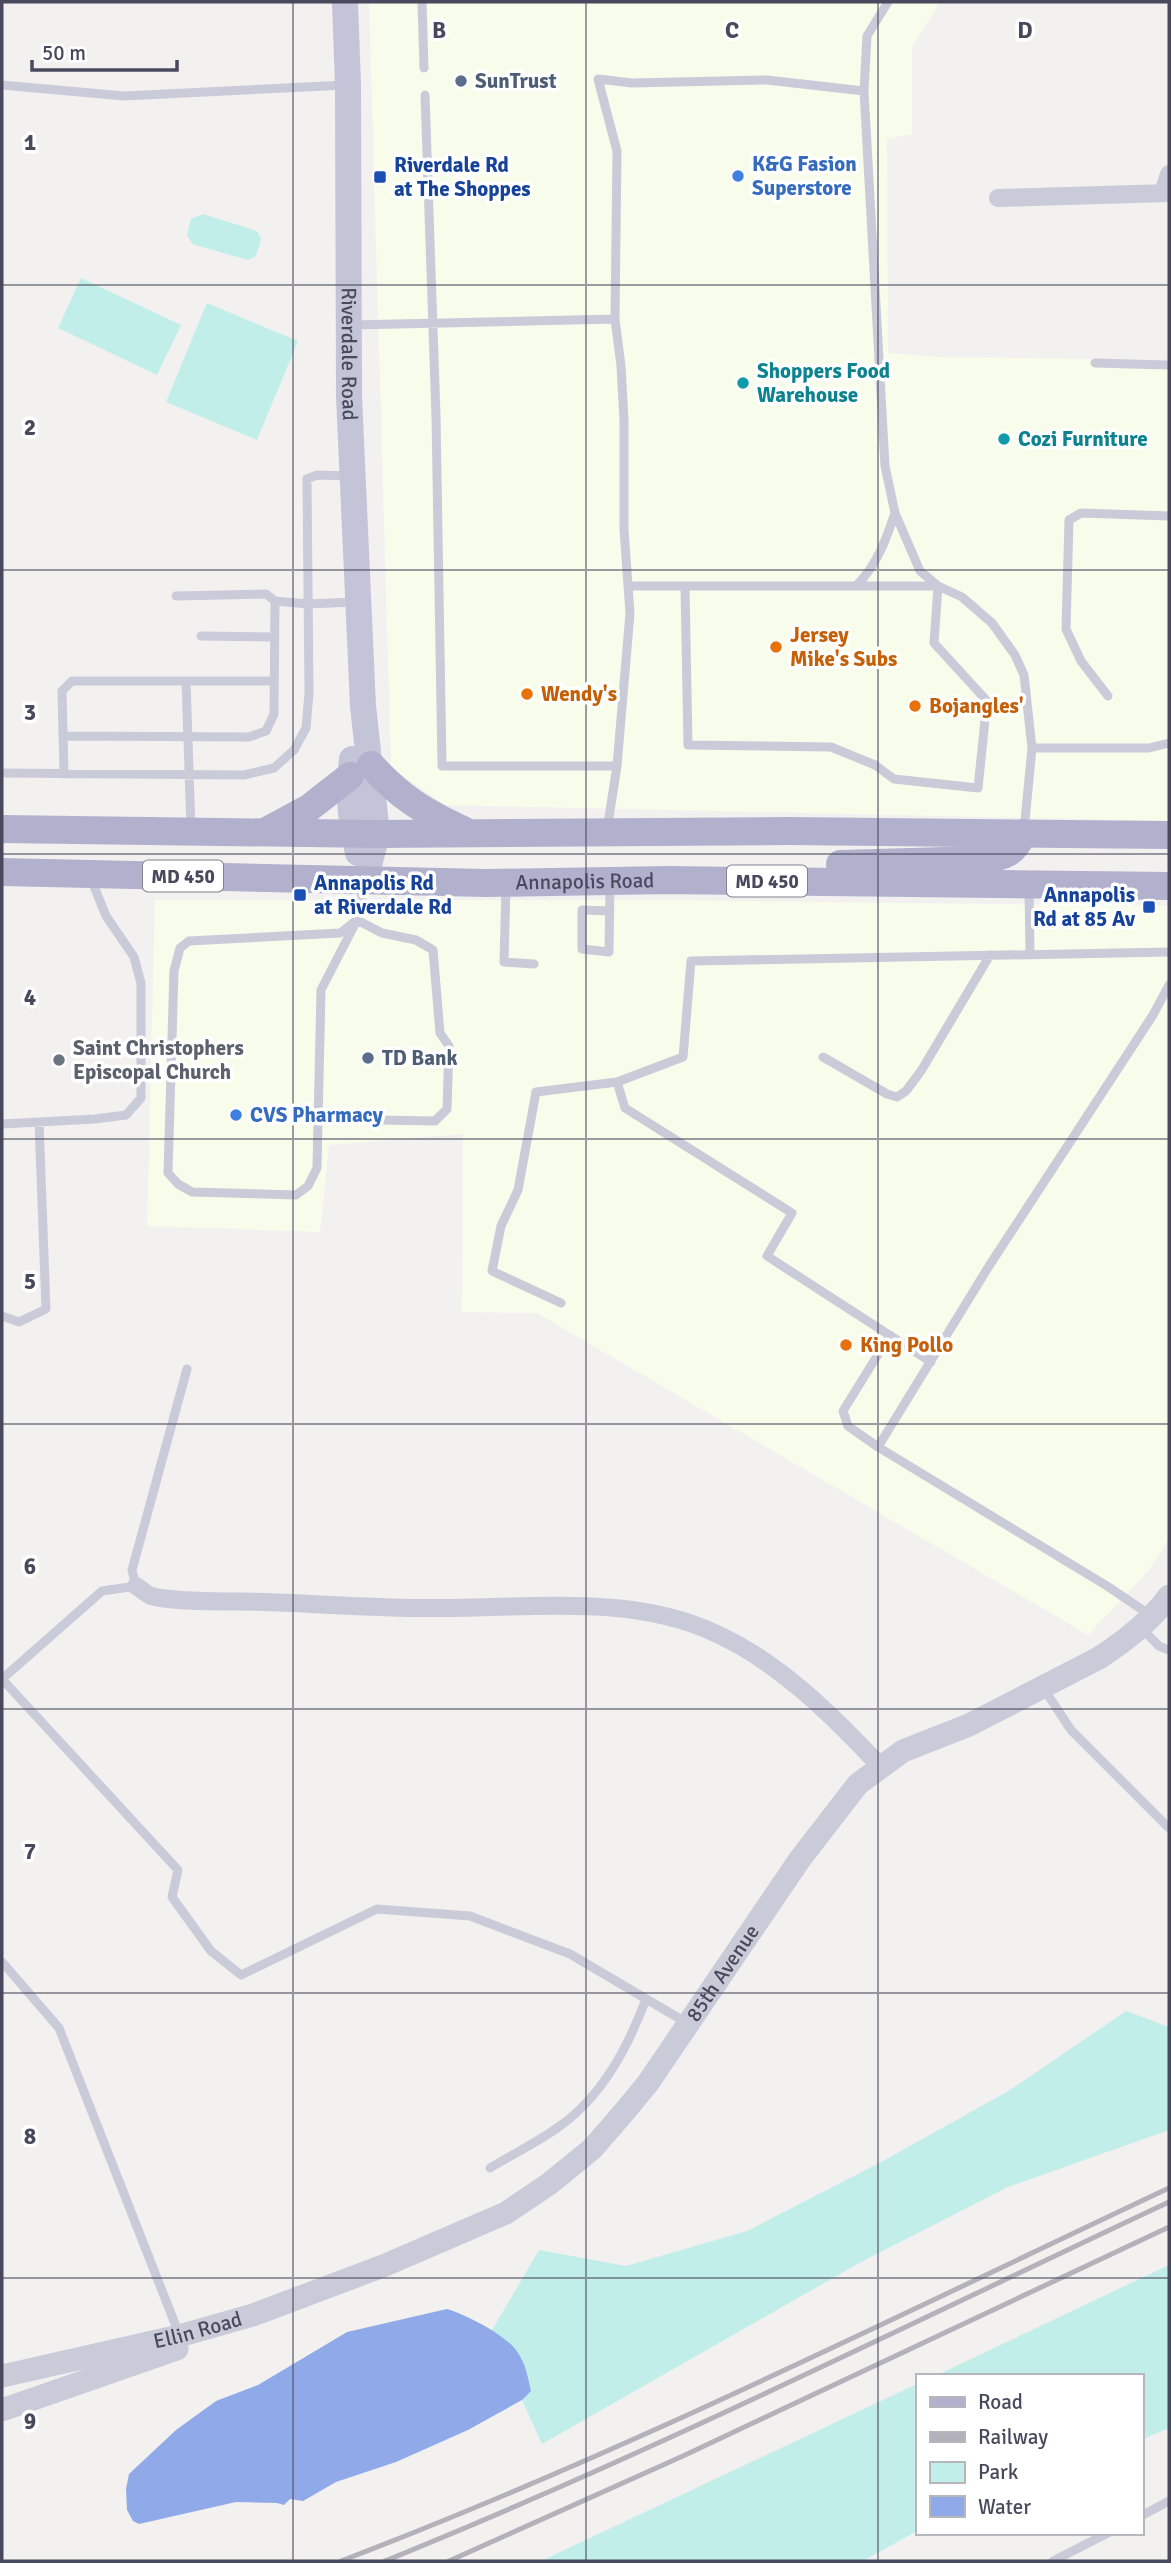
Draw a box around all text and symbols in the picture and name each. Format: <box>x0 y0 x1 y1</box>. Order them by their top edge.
text: B <box>432 16 446 45</box>
text: C <box>725 16 739 45</box>
text: D <box>1017 16 1033 45</box>
scale bar <box>32 28 177 72</box>
text: 50 m <box>42 40 86 66</box>
place label: SunTrust <box>475 68 557 94</box>
marker: SunTrust <box>453 73 469 89</box>
text: 1 <box>24 128 36 157</box>
place label: K&G Fasion Superstore <box>752 151 857 201</box>
place label: Riverdale Rd at The Shoppes <box>394 152 531 202</box>
marker: K&G Fasion Superstore <box>730 168 746 184</box>
marker: Riverdale Rd at The Shoppes <box>372 169 388 185</box>
street label: Riverdale Road <box>336 287 363 421</box>
place label: Shoppers Food Warehouse <box>757 358 890 408</box>
marker: Shoppers Food Warehouse <box>735 375 751 391</box>
text: 2 <box>24 413 36 442</box>
place label: Cozi Furniture <box>1018 426 1148 452</box>
marker: Cozi Furniture <box>996 431 1012 447</box>
place label: Jersey Mike's Subs <box>790 622 897 672</box>
marker: Jersey Mike's Subs <box>768 639 784 655</box>
place label: Wendy's <box>541 681 617 707</box>
marker: Wendy's <box>519 686 535 702</box>
place label: Bojangles' <box>929 693 1024 719</box>
text: 3 <box>24 698 36 727</box>
marker: Bojangles' <box>907 698 923 714</box>
road number: MD 450 <box>143 860 223 891</box>
road number: MD 450 <box>727 866 807 897</box>
street label: Annapolis Road <box>515 867 655 896</box>
place label: Annapolis Rd at Riverdale Rd <box>314 870 452 920</box>
place label: Annapolis Rd at 85 Av <box>1033 882 1136 932</box>
marker: Annapolis Rd at Riverdale Rd <box>292 887 308 903</box>
marker: Annapolis Rd at 85 Av <box>1141 899 1157 915</box>
text: 4 <box>24 983 36 1012</box>
place label: Saint Christophers Episcopal Church <box>73 1035 244 1085</box>
place label: TD Bank <box>382 1045 458 1071</box>
marker: TD Bank <box>360 1050 376 1066</box>
marker: Saint Christophers Episcopal Church <box>51 1052 67 1068</box>
place label: CVS Pharmacy <box>250 1102 384 1128</box>
marker: CVS Pharmacy <box>228 1107 244 1123</box>
text: 5 <box>24 1267 36 1296</box>
place label: King Pollo <box>860 1332 953 1358</box>
marker: King Pollo <box>838 1337 854 1353</box>
text: 6 <box>24 1552 36 1581</box>
text: 7 <box>24 1837 36 1866</box>
street label: 85th Avenue <box>680 1919 765 2027</box>
text: 8 <box>24 2122 36 2151</box>
street label: Ellin Road <box>151 2306 245 2354</box>
legend <box>916 2374 1143 2535</box>
text: Road <box>978 2389 1023 2415</box>
text: 9 <box>24 2407 36 2436</box>
text: Railway <box>978 2424 1048 2450</box>
text: Park <box>978 2459 1019 2485</box>
text: Water <box>978 2494 1031 2520</box>

